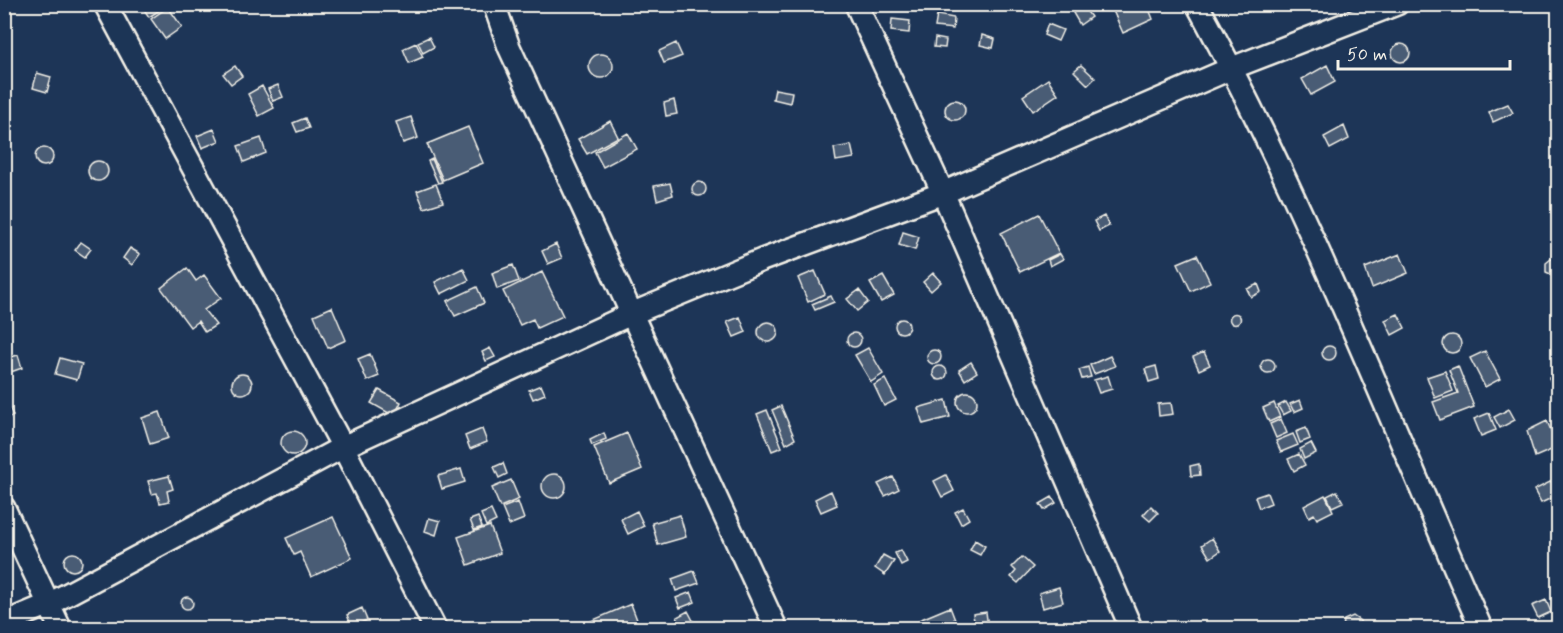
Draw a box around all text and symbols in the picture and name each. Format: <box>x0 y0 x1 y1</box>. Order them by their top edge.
scale bar <box>1338 33 1510 71</box>
text: 50 m <box>1347 43 1387 67</box>

